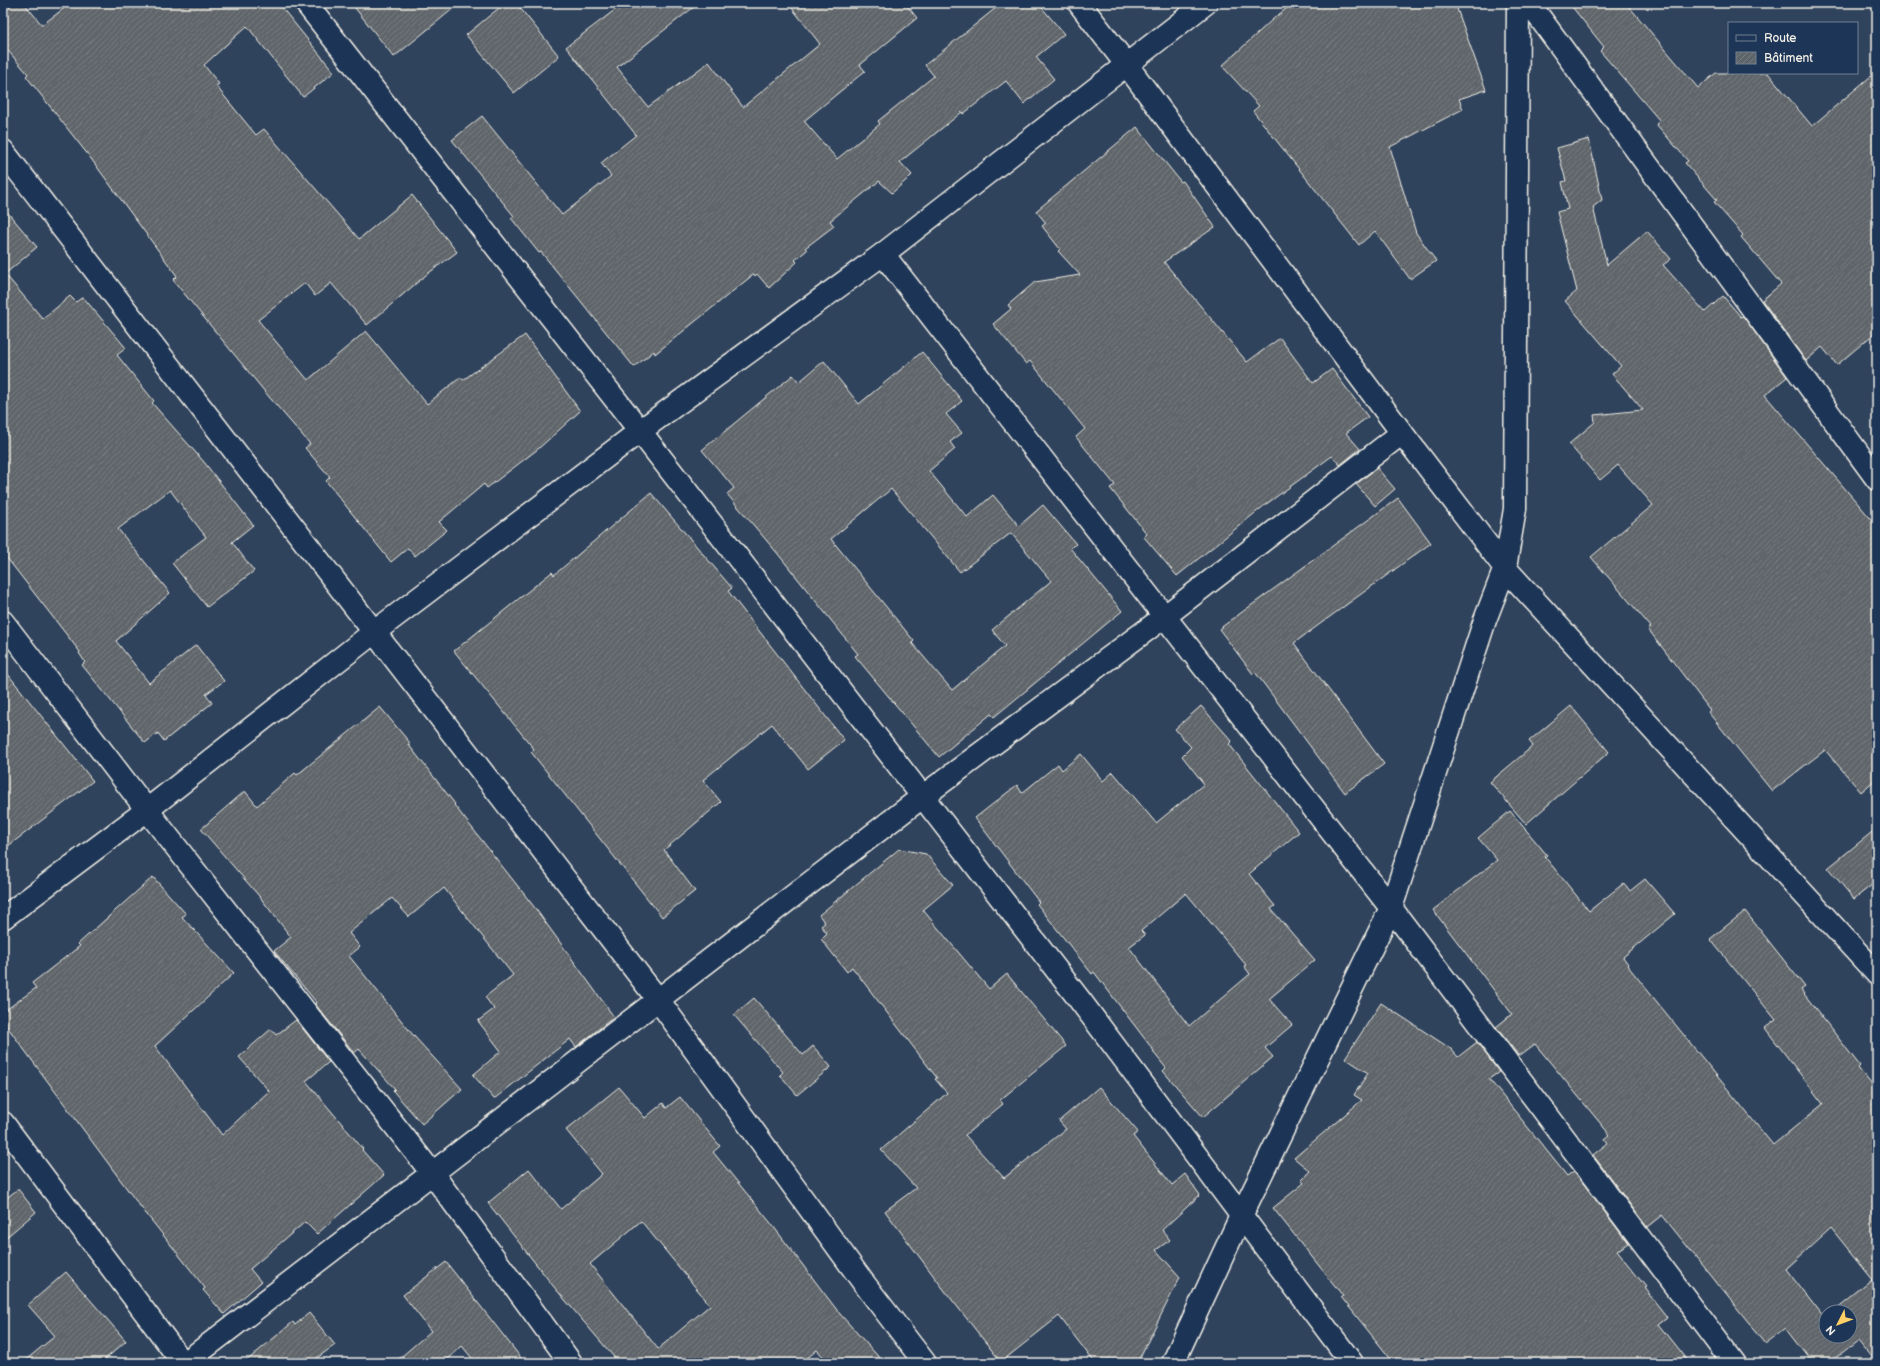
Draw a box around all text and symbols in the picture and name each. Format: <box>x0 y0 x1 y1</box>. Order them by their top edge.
legend <box>1728 22 1858 74</box>
text: Route <box>1764 31 1796 46</box>
text: Bâtiment <box>1764 51 1813 66</box>
north arrow <box>1818 1304 1858 1344</box>
text: N <box>1823 1323 1839 1338</box>

